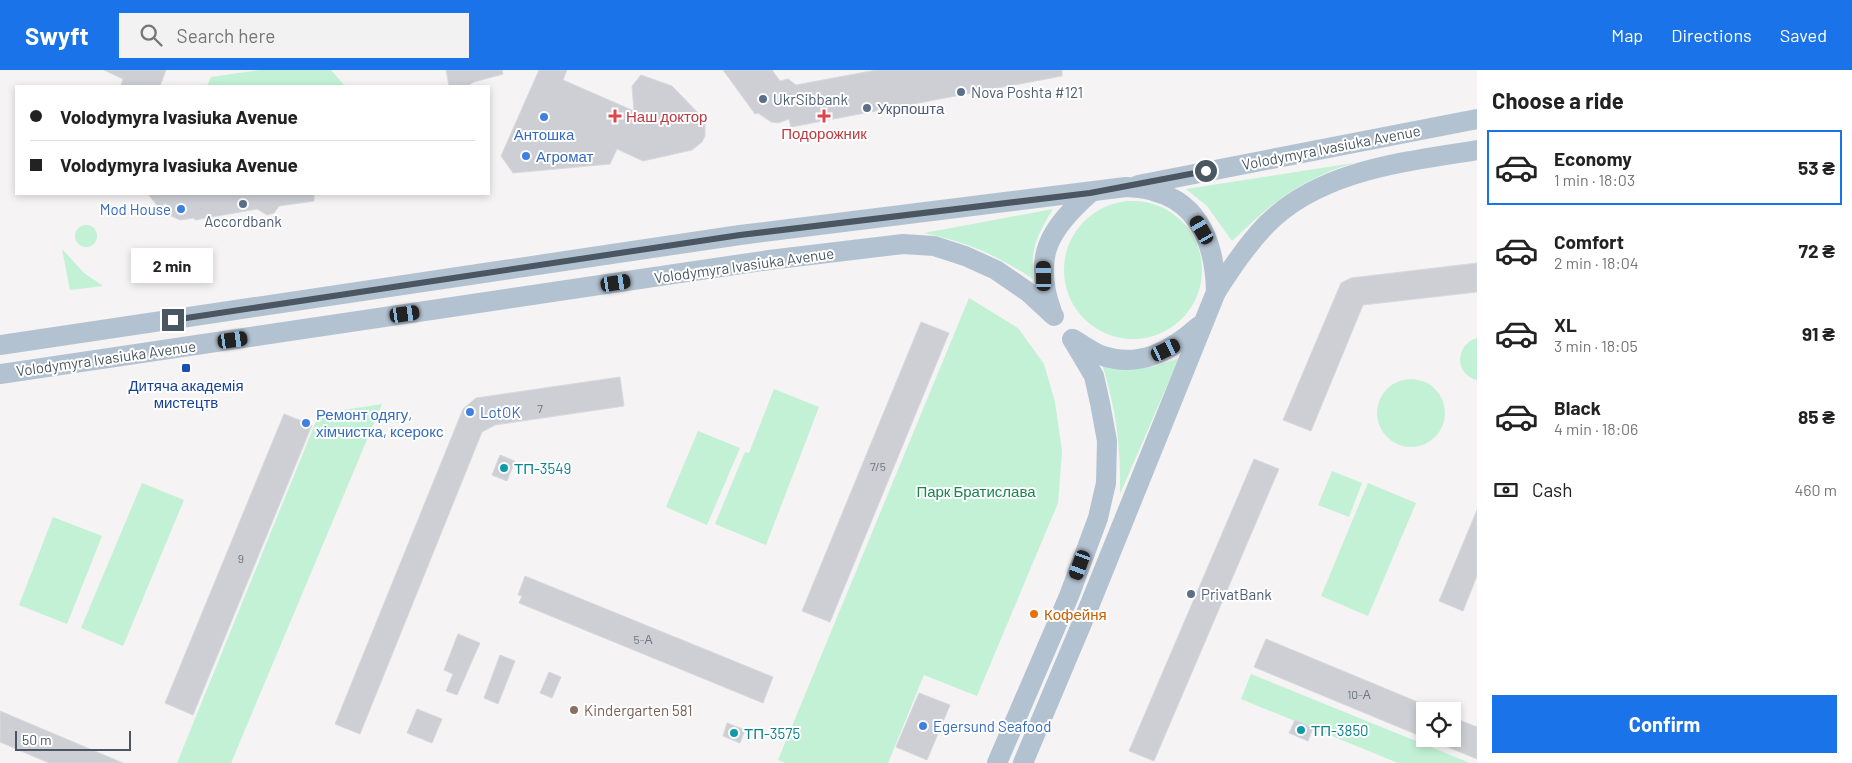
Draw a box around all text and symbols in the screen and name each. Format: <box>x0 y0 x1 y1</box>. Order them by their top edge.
search box <box>119 13 469 58</box>
text: Swyft <box>25 21 89 50</box>
icon: search <box>137 21 165 49</box>
text: Search here <box>177 24 275 47</box>
text: Map <box>1611 24 1643 46</box>
text: Directions <box>1671 24 1752 46</box>
text: Saved <box>1780 24 1827 46</box>
place label: Nova Poshta #121 <box>971 83 1083 101</box>
marker: Nova Poshta #121 <box>955 86 967 98</box>
text: Choose a ride <box>1492 87 1624 113</box>
place label: UkrSibbank <box>773 90 848 108</box>
marker: UkrSibbank <box>757 93 769 105</box>
place label: Укрпошта <box>877 99 945 117</box>
marker: Укрпошта <box>861 102 873 114</box>
text: Volodymyra Ivasiuka Avenue <box>60 105 298 128</box>
place label: Наш доктор <box>626 107 707 125</box>
marker: Наш доктор <box>608 109 622 123</box>
marker: Подорожник <box>818 110 830 122</box>
marker: Антошка <box>538 111 550 123</box>
street label: Volodymyra Ivasiuka Avenue <box>1240 121 1422 173</box>
place label: Подорожник <box>781 124 867 142</box>
place label: Антошка <box>514 125 575 143</box>
icon: car <box>1494 145 1539 190</box>
place label: Агромат <box>536 147 593 165</box>
text: Economy <box>1554 147 1632 170</box>
marker: Агромат <box>520 150 532 162</box>
text: Volodymyra Ivasiuka Avenue <box>60 153 298 176</box>
text: 53 ₴ <box>1798 156 1835 179</box>
route start <box>1195 160 1217 182</box>
text: 1 min · 18:03 <box>1554 170 1635 189</box>
marker: Accordbank <box>237 198 249 210</box>
place label: Mod House <box>100 200 171 218</box>
marker: Mod House <box>175 203 187 215</box>
place label: Accordbank <box>204 212 282 230</box>
car <box>1188 213 1215 247</box>
icon: car <box>1494 228 1539 273</box>
text: Comfort <box>1554 230 1624 253</box>
text: 72 ₴ <box>1798 239 1835 262</box>
street label: Volodymyra Ivasiuka Avenue <box>653 243 835 287</box>
callout: 2 min <box>132 248 214 282</box>
text: 2 min · 18:04 <box>1554 253 1639 272</box>
text: 2 min <box>153 256 191 275</box>
car <box>1036 261 1051 291</box>
car <box>600 273 631 293</box>
car <box>389 304 420 324</box>
route end <box>162 309 184 331</box>
icon: car <box>1494 311 1539 356</box>
text: XL <box>1554 313 1577 336</box>
text: 91 ₴ <box>1802 322 1835 345</box>
car <box>217 330 248 350</box>
street label: Volodymyra Ivasiuka Avenue <box>15 336 197 380</box>
text: 3 min · 18:05 <box>1554 336 1638 355</box>
car <box>1149 337 1182 363</box>
marker: Дитяча академія мистецтв <box>180 362 192 374</box>
place label: Дитяча академія мистецтв <box>128 376 244 411</box>
icon: car <box>1494 394 1539 439</box>
text: Black <box>1554 396 1601 419</box>
house number: 7 <box>537 401 543 415</box>
place label: LotOK <box>480 403 521 421</box>
place label: Ремонт одягу, хімчистка, ксерокс <box>316 405 444 440</box>
text: 85 ₴ <box>1798 405 1835 428</box>
marker: LotOK <box>464 406 476 418</box>
marker: Ремонт одягу, хімчистка, ксерокс <box>300 417 312 429</box>
text: 4 min · 18:06 <box>1554 419 1638 438</box>
place label: ТП-3549 <box>514 459 571 477</box>
house number: 7/5 <box>870 459 886 473</box>
marker: ТП-3549 <box>498 462 510 474</box>
icon: cash <box>1492 476 1520 504</box>
text: Cash <box>1532 478 1573 501</box>
text: 460 m <box>1794 480 1837 499</box>
park label: Парк Братислава <box>916 482 1036 500</box>
car <box>1067 548 1092 582</box>
house number: 9 <box>238 551 244 565</box>
place label: PrivatBank <box>1201 585 1272 603</box>
marker: PrivatBank <box>1185 588 1197 600</box>
place label: Кофейня <box>1044 605 1107 623</box>
marker: Кофейня <box>1028 608 1040 620</box>
house number: 5-А <box>634 632 652 646</box>
house number: 10-А <box>1347 687 1371 701</box>
button: Confirm <box>1492 695 1837 753</box>
place label: Kindergarten 581 <box>584 701 692 719</box>
map controls <box>1416 702 1461 747</box>
button: locate <box>1416 702 1461 747</box>
marker: Kindergarten 581 <box>568 704 580 716</box>
place label: Egersund Seafood <box>933 717 1051 735</box>
marker: Egersund Seafood <box>917 720 929 732</box>
place label: ТП-3850 <box>1311 721 1369 739</box>
place label: ТП-3575 <box>744 724 800 742</box>
marker: ТП-3850 <box>1295 724 1307 736</box>
marker: ТП-3575 <box>728 727 740 739</box>
scale bar <box>15 728 131 751</box>
text: 50 m <box>22 731 51 748</box>

